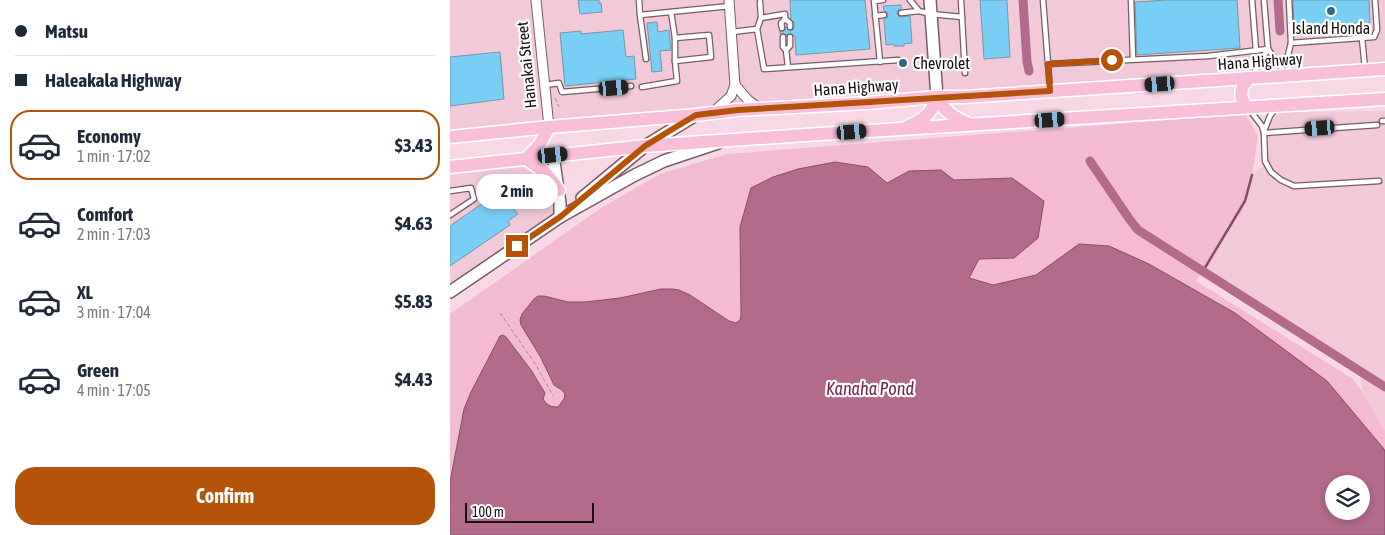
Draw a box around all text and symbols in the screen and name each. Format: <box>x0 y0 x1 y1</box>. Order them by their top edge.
marker: Island Honda <box>1325 5 1337 17</box>
place label: Island Honda <box>1292 19 1370 37</box>
text: Matsu <box>45 20 88 42</box>
street label: Hanakai Street <box>512 20 540 109</box>
route start <box>1101 49 1123 71</box>
street label: Hana Highway <box>1217 49 1304 74</box>
place label: Chevrolet <box>913 54 970 72</box>
marker: Chevrolet <box>897 57 909 69</box>
text: Haleakala Highway <box>45 69 181 91</box>
street label: Hana Highway <box>813 75 900 100</box>
car <box>1144 75 1175 93</box>
car <box>598 79 629 97</box>
car <box>1034 111 1065 129</box>
car <box>1304 119 1335 137</box>
icon: car <box>17 123 62 168</box>
car <box>836 123 867 141</box>
text: Economy <box>77 125 141 147</box>
text: $3.43 <box>395 134 433 156</box>
car <box>537 146 568 164</box>
text: 1 min · 17:02 <box>77 147 151 165</box>
callout: 2 min <box>476 174 558 208</box>
text: 2 min <box>501 182 533 200</box>
icon: car <box>17 201 62 246</box>
text: Comfort <box>77 203 133 225</box>
text: $4.63 <box>395 212 433 234</box>
text: 2 min · 17:03 <box>77 225 151 243</box>
route end <box>506 235 528 257</box>
icon: car <box>17 279 62 324</box>
text: XL <box>77 281 93 303</box>
text: $5.83 <box>395 290 433 312</box>
text: 3 min · 17:04 <box>77 303 151 321</box>
icon: car <box>17 357 62 402</box>
text: Green <box>77 359 119 381</box>
text: $4.43 <box>395 368 433 390</box>
water label: Kanaha Pond <box>826 378 914 399</box>
text: 4 min · 17:05 <box>77 381 151 399</box>
button: Confirm <box>15 467 435 525</box>
map controls <box>1325 475 1370 520</box>
button: layers <box>1325 475 1370 520</box>
scale bar <box>465 500 594 523</box>
text: 100 m <box>472 504 504 520</box>

